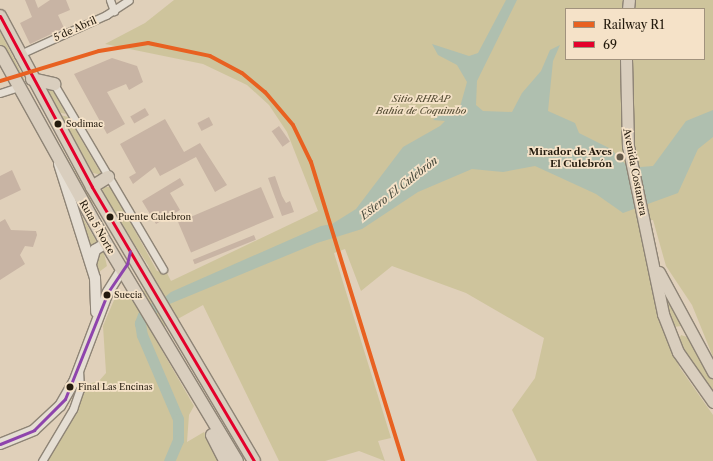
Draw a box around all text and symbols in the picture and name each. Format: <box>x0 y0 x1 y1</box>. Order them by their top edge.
legend <box>565 8 705 60</box>
street label: 5 de Abril <box>51 14 99 44</box>
text: Railway R1 <box>603 17 665 32</box>
text: 69 <box>603 37 617 52</box>
park label: Sitio RHRAP Bahía de Coquimbo <box>376 92 466 116</box>
marker: Sodimac <box>53 119 63 129</box>
place label: Sodimac <box>66 119 103 129</box>
street label: Avenida Costanera <box>621 127 649 217</box>
place label: Mirador de Aves El Culebrón <box>528 145 612 168</box>
marker: Mirador de Aves El Culebrón <box>615 152 625 162</box>
water label: Estero El Culebrón <box>358 154 440 222</box>
street label: Ruta 5 Norte <box>77 198 117 256</box>
marker: Puente Culebron <box>105 212 115 222</box>
place label: Puente Culebron <box>118 212 191 222</box>
marker: Suecia <box>102 290 112 300</box>
place label: Suecia <box>114 290 142 300</box>
marker: Final Las Encinas <box>65 382 75 392</box>
place label: Final Las Encinas <box>78 382 153 392</box>

